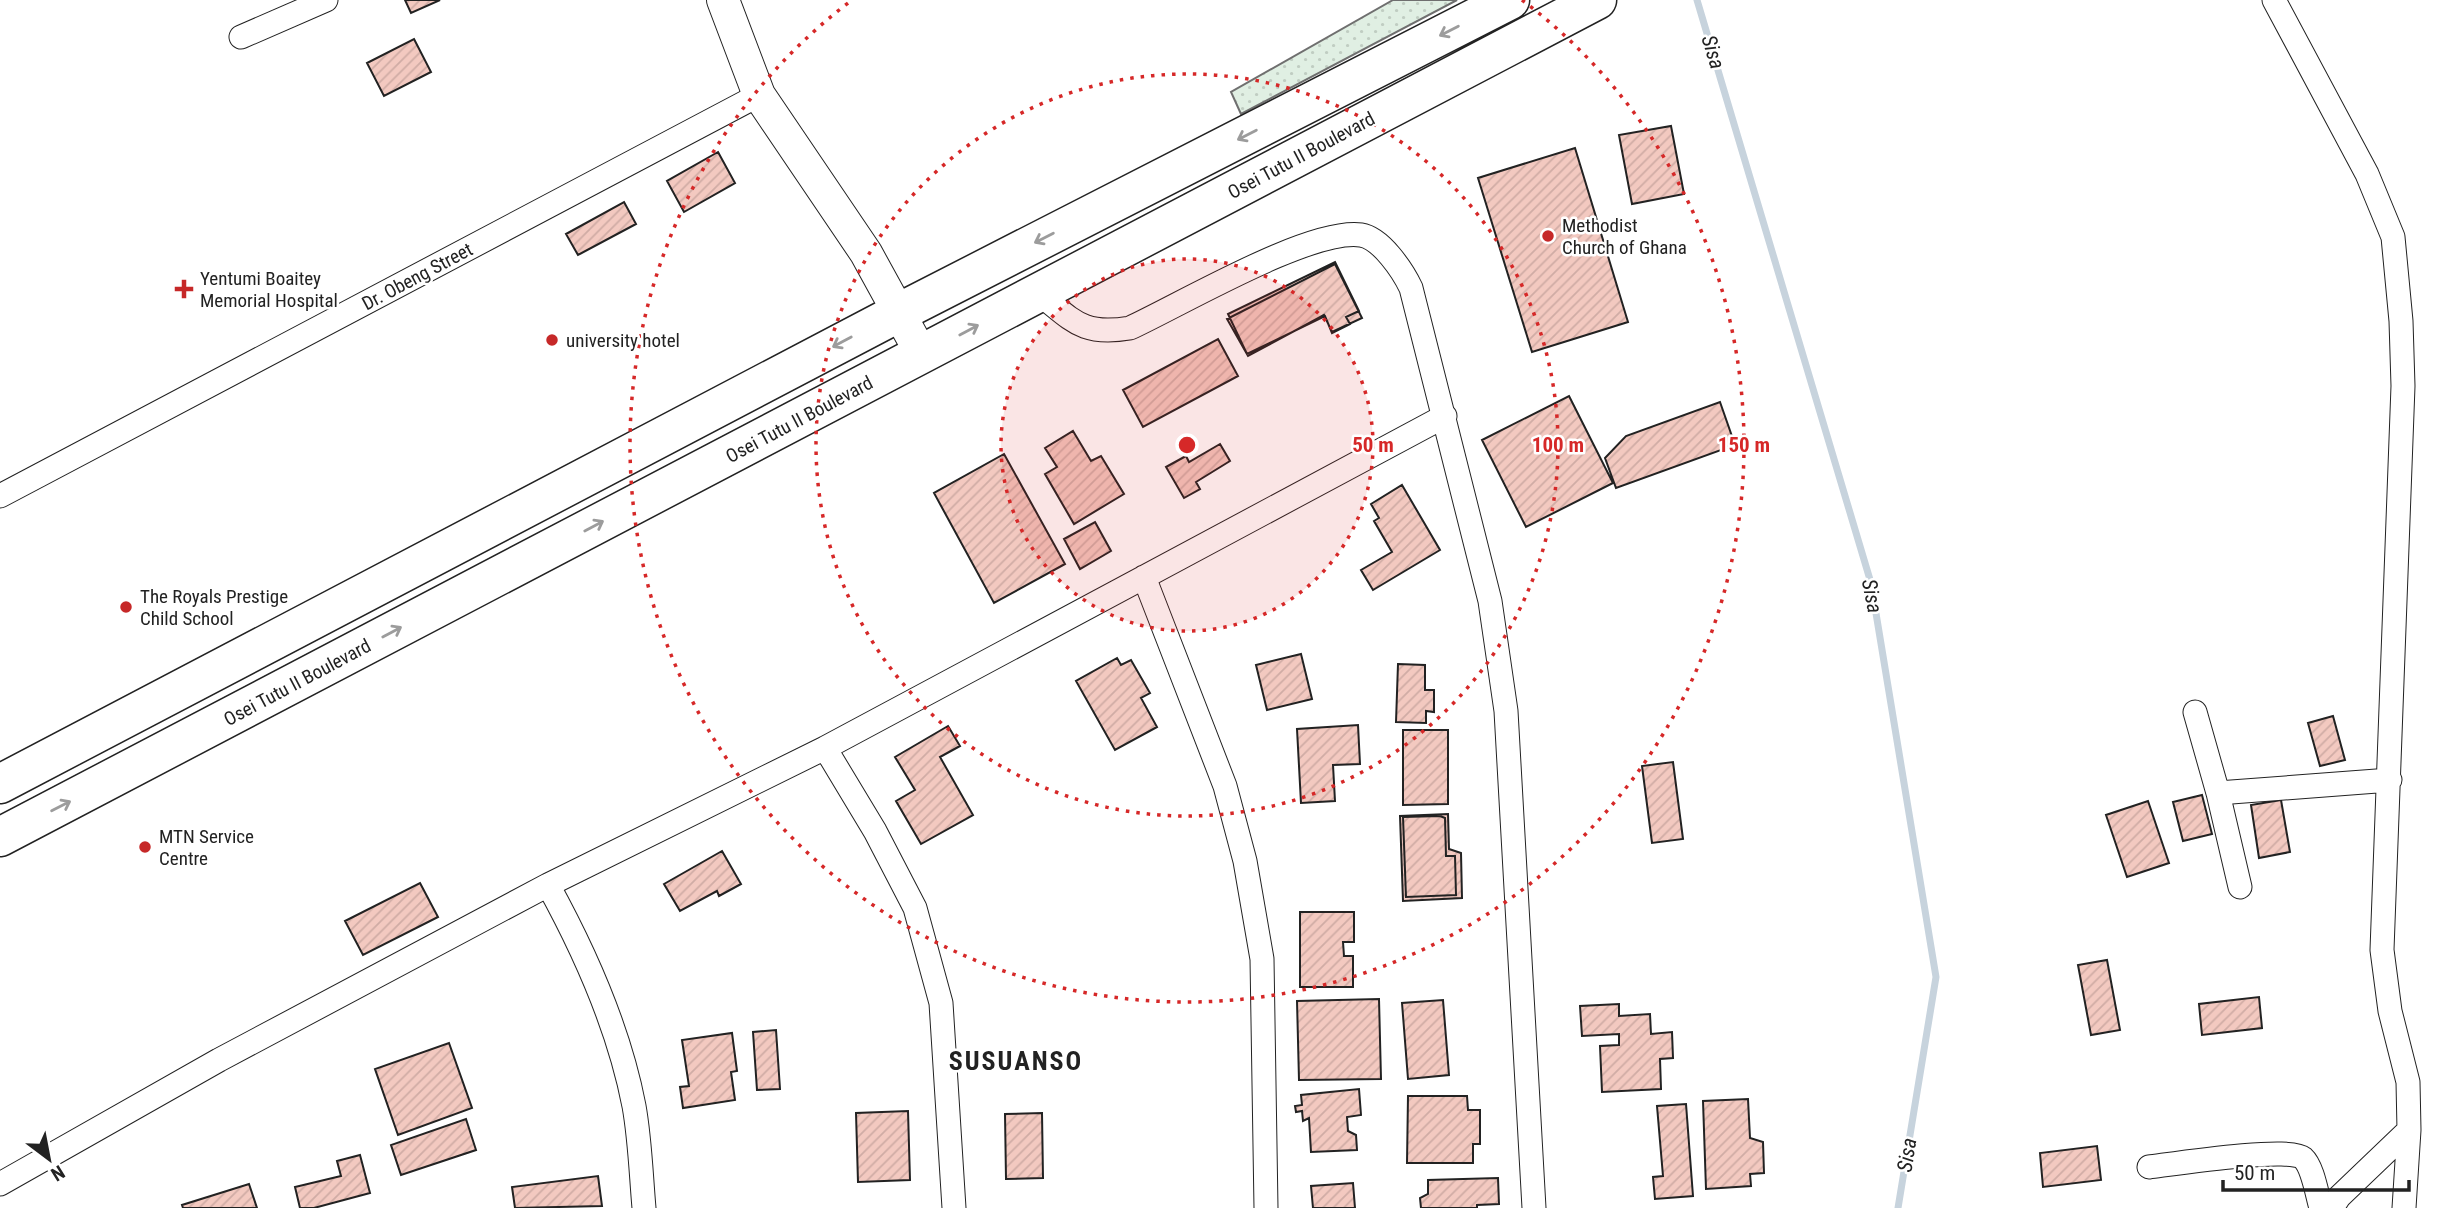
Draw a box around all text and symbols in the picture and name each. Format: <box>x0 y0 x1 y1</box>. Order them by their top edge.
one-way arrow <box>1439 25 1460 39</box>
water label: Sisa <box>1697 32 1729 72</box>
street label: Osei Tutu II Boulevard <box>1224 107 1379 204</box>
one-way arrow <box>1237 128 1257 142</box>
place label: Methodist Church of Ghana <box>1562 214 1687 259</box>
marker: Methodist Church of Ghana <box>1540 228 1556 244</box>
one-way arrow <box>1034 232 1055 246</box>
street label: Dr. Obeng Street <box>358 238 477 315</box>
place label: Yentumi Boaitey Memorial Hospital <box>200 267 338 312</box>
marker: Yentumi Boaitey Memorial Hospital <box>174 279 194 299</box>
one-way arrow <box>958 322 979 336</box>
place label: university hotel <box>566 329 680 352</box>
marker: university hotel <box>544 332 560 348</box>
one-way arrow <box>832 336 853 350</box>
street label: Osei Tutu II Boulevard <box>722 371 877 468</box>
centre of rings <box>1175 433 1199 457</box>
text: 50 m <box>1352 433 1394 457</box>
text: 100 m <box>1532 433 1584 457</box>
text: 150 m <box>1718 433 1770 457</box>
one-way arrow <box>583 519 604 533</box>
water label: Sisa <box>1857 577 1887 615</box>
place label: The Royals Prestige Child School <box>140 585 288 630</box>
marker: The Royals Prestige Child School <box>118 599 134 615</box>
one-way arrow <box>382 625 402 639</box>
street label: Osei Tutu II Boulevard <box>220 634 375 731</box>
one-way arrow <box>50 798 71 812</box>
place label: MTN Service Centre <box>159 825 254 870</box>
marker: MTN Service Centre <box>137 839 153 855</box>
district label: SUSUANSO <box>949 1046 1083 1076</box>
north arrow <box>14 1124 84 1194</box>
water label: Sisa <box>1892 1136 1922 1174</box>
scale bar <box>2223 1148 2408 1192</box>
text: N <box>47 1160 69 1186</box>
text: 50 m <box>2234 1161 2275 1185</box>

